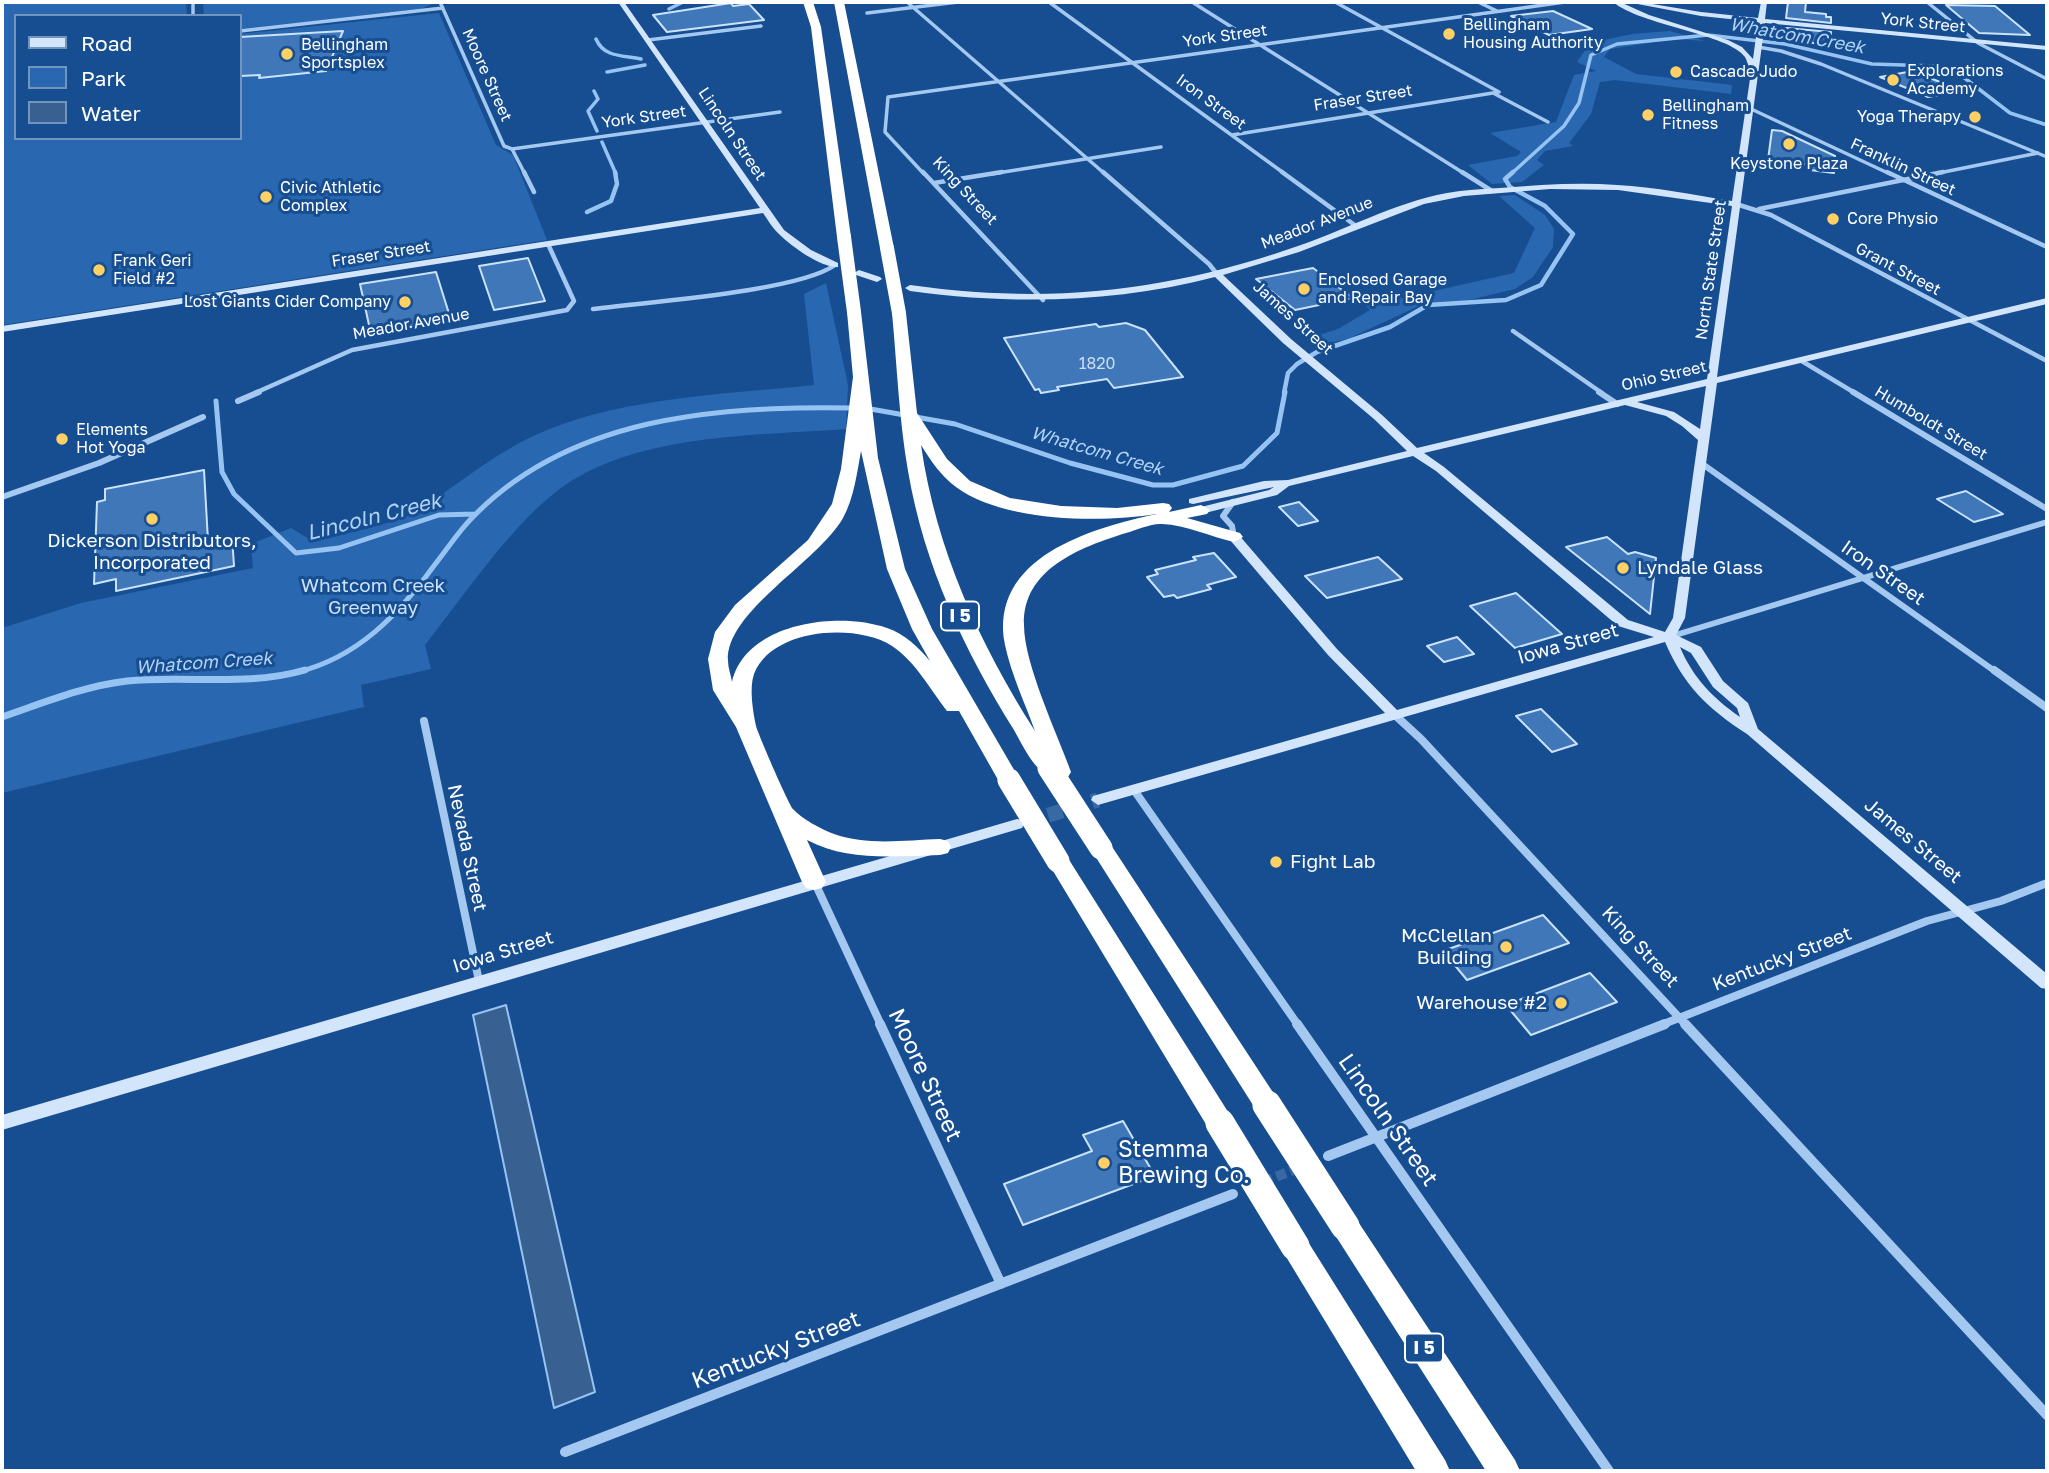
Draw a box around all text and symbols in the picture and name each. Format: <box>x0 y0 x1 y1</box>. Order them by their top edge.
street label: York Street <box>1880 9 1966 37</box>
water label: Whatcom Creek <box>1728 13 1866 59</box>
legend <box>14 14 242 140</box>
place label: Bellingham Housing Authority <box>1463 15 1603 53</box>
street label: York Street <box>1181 21 1269 51</box>
street label: Moore Street <box>458 26 516 124</box>
marker: Bellingham Housing Authority <box>1441 26 1457 42</box>
text: Road <box>81 30 132 56</box>
place label: Bellingham Sportsplex <box>301 35 388 73</box>
marker: Bellingham Sportsplex <box>279 46 295 62</box>
place label: Explorations Academy <box>1907 61 2004 99</box>
place label: Cascade Judo <box>1690 62 1797 82</box>
marker: Cascade Judo <box>1668 64 1684 80</box>
text: Park <box>81 65 126 91</box>
street label: Iron Street <box>1172 70 1250 134</box>
marker: Explorations Academy <box>1885 72 1901 88</box>
street label: Fraser Street <box>1312 81 1414 115</box>
street label: Lincoln Street <box>694 84 770 184</box>
place label: Bellingham Fitness <box>1662 96 1749 134</box>
text: Water <box>81 100 141 126</box>
street label: York Street <box>600 102 688 132</box>
marker: Bellingham Fitness <box>1640 107 1656 123</box>
place label: Yoga Therapy <box>1857 107 1961 127</box>
marker: Yoga Therapy <box>1967 109 1983 125</box>
street label: Franklin Street <box>1847 134 1959 200</box>
marker: Keystone Plaza <box>1781 136 1797 152</box>
street label: King Street <box>929 153 1001 229</box>
place label: Keystone Plaza <box>1730 154 1848 174</box>
place label: Civic Athletic Complex <box>280 178 381 216</box>
marker: Civic Athletic Complex <box>258 189 274 205</box>
street label: Meador Avenue <box>1258 193 1376 253</box>
street label: North State Street <box>1692 199 1730 341</box>
place label: Core Physio <box>1847 209 1938 229</box>
marker: Core Physio <box>1825 211 1841 227</box>
street label: Fraser Street <box>330 237 432 271</box>
street label: Grant Street <box>1852 238 1944 300</box>
place label: Frank Geri Field #2 <box>113 251 192 289</box>
marker: Frank Geri Field #2 <box>91 262 107 278</box>
place label: Enclosed Garage and Repair Bay <box>1318 270 1447 308</box>
street label: James Street <box>1249 277 1337 359</box>
marker: Enclosed Garage and Repair Bay <box>1296 281 1312 297</box>
place label: Lost Giants Cider Company <box>184 292 391 312</box>
marker: Lost Giants Cider Company <box>397 294 413 310</box>
street label: Meador Avenue <box>351 304 471 344</box>
house number: 1820 <box>1079 354 1115 374</box>
street label: Ohio Street <box>1619 357 1709 395</box>
street label: Humboldt Street <box>1871 382 1991 464</box>
place label: Elements Hot Yoga <box>76 420 148 458</box>
water label: Whatcom Creek <box>1028 422 1166 480</box>
marker: Elements Hot Yoga <box>54 431 70 447</box>
water label: Lincoln Creek <box>304 488 444 546</box>
marker: Dickerson Distributors, Incorporated <box>144 511 160 527</box>
place label: Dickerson Distributors, Incorporated <box>47 530 257 574</box>
street label: Iron Street <box>1837 536 1929 610</box>
place label: Lyndale Glass <box>1637 557 1763 579</box>
marker: Lyndale Glass <box>1615 560 1631 576</box>
park label: Whatcom Creek Greenway <box>301 575 445 619</box>
road number: I 5 <box>941 602 979 630</box>
street label: Iowa Street <box>1515 619 1621 669</box>
water label: Whatcom Creek <box>135 647 273 679</box>
street label: Nevada Street <box>442 782 492 914</box>
street label: James Street <box>1860 794 1966 888</box>
place label: Fight Lab <box>1290 851 1375 873</box>
marker: Fight Lab <box>1268 854 1284 870</box>
street label: King Street <box>1597 902 1683 992</box>
street label: Kentucky Street <box>1709 922 1855 996</box>
place label: McClellan Building <box>1401 925 1492 969</box>
street label: Iowa Street <box>450 926 556 978</box>
marker: McClellan Building <box>1498 939 1514 955</box>
place label: Warehouse #2 <box>1416 992 1547 1014</box>
marker: Warehouse #2 <box>1553 995 1569 1011</box>
street label: Moore Street <box>882 1004 968 1146</box>
street label: Lincoln Street <box>1332 1049 1444 1191</box>
place label: Stemma Brewing Co. <box>1118 1136 1250 1190</box>
marker: Stemma Brewing Co. <box>1096 1155 1112 1171</box>
street label: Kentucky Street <box>688 1305 864 1395</box>
road number: I 5 <box>1405 1334 1443 1363</box>

